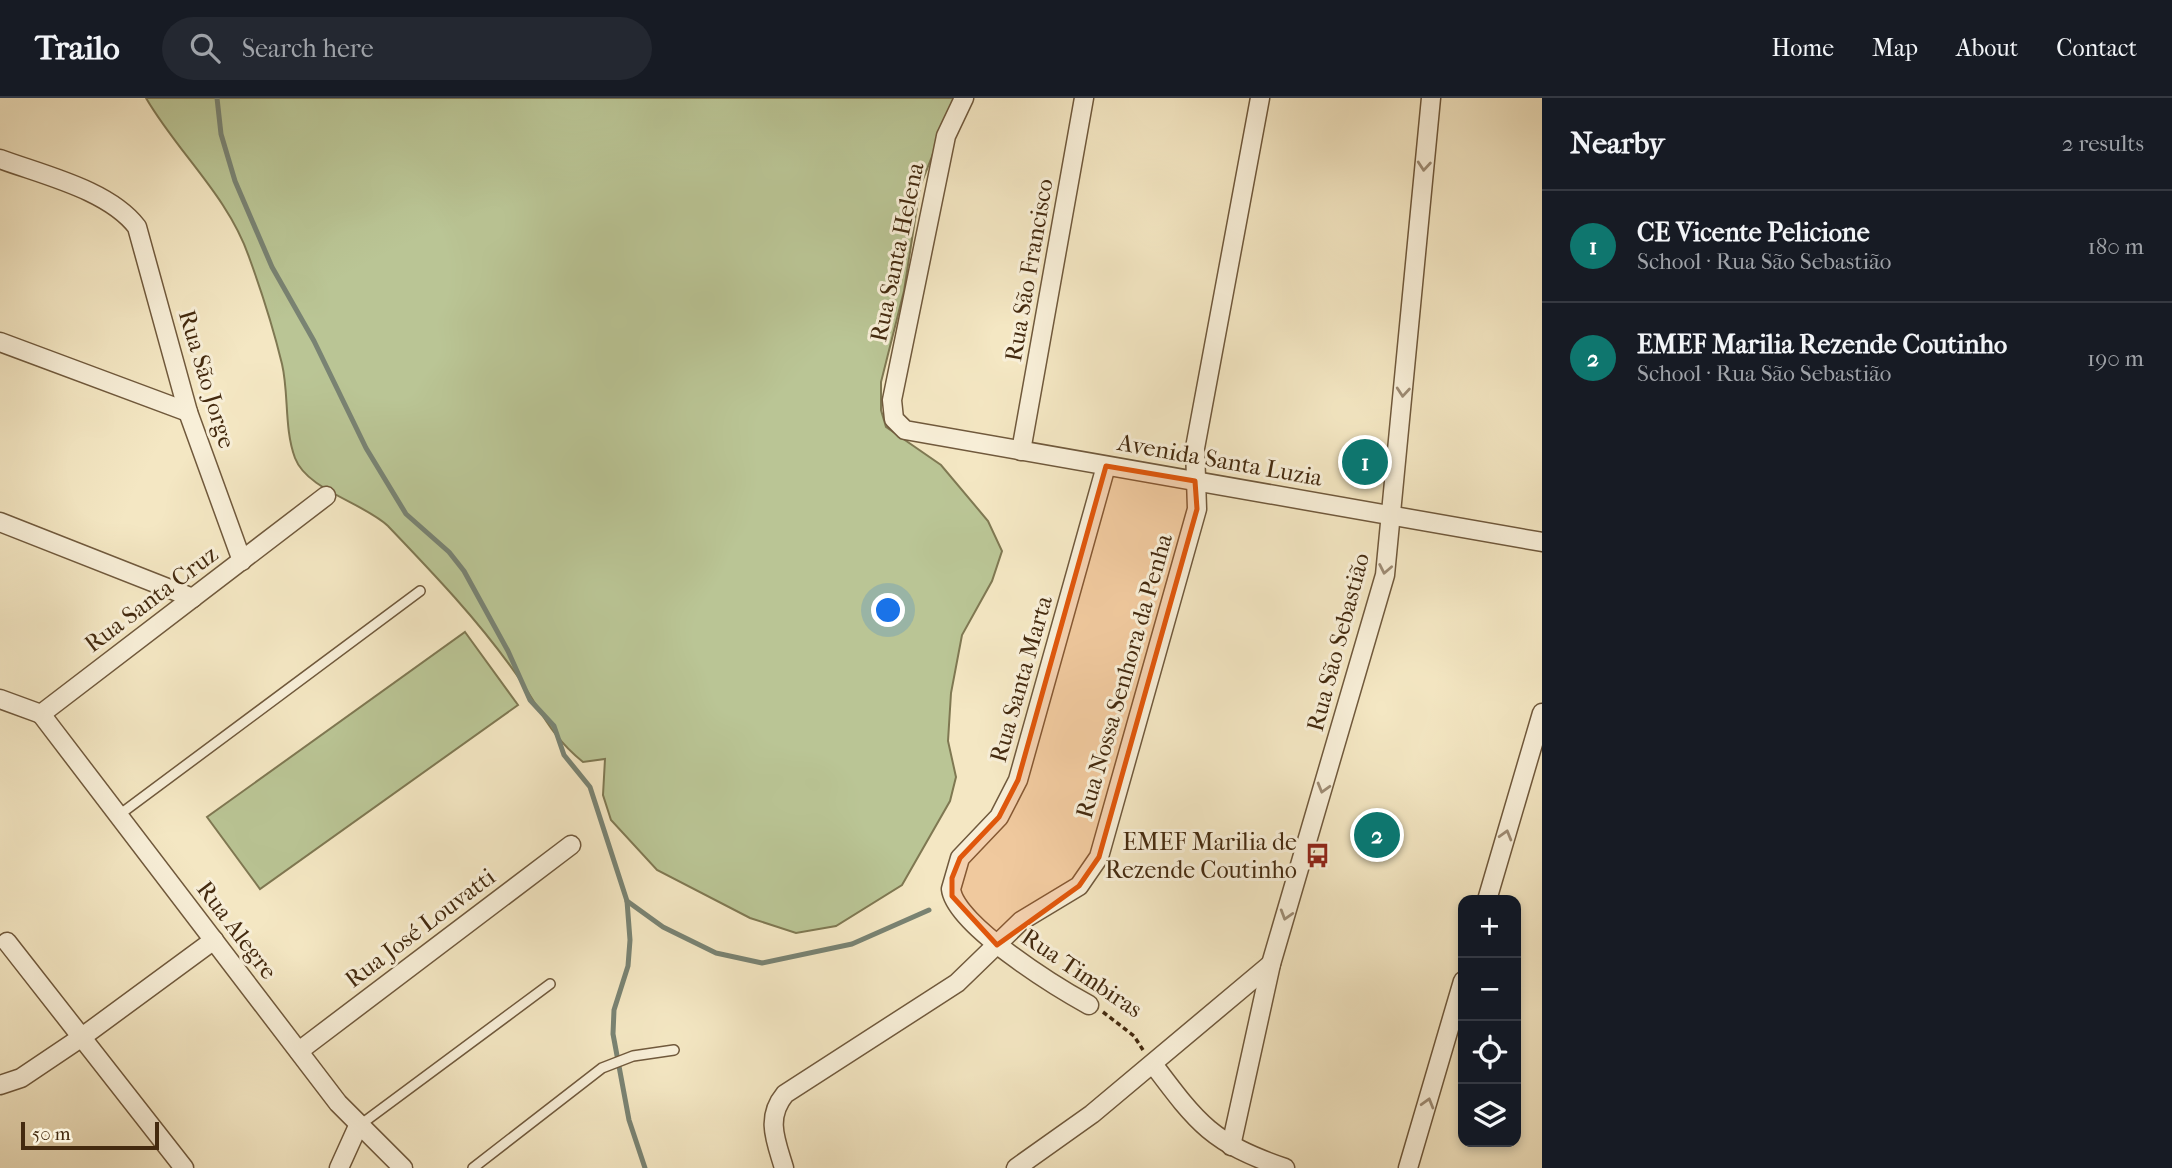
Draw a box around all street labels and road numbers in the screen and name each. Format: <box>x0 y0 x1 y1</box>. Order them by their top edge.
street label: Rua Santa Helena <box>864 159 930 344</box>
street label: Rua São Francisco <box>999 176 1059 364</box>
street label: Rua São Jorge <box>173 307 241 452</box>
street label: Avenida Santa Luzia <box>1114 428 1325 492</box>
street label: Rua Nossa Senhora da Penha <box>1070 530 1178 821</box>
street label: Rua Santa Cruz <box>79 540 223 658</box>
street label: Rua São Sebastião <box>1301 550 1375 734</box>
street label: Rua Santa Marta <box>984 592 1058 766</box>
street label: Rua José Louvatti <box>340 863 500 993</box>
street label: Rua Alegre <box>191 875 283 985</box>
street label: Rua Timbiras <box>1016 922 1148 1024</box>

